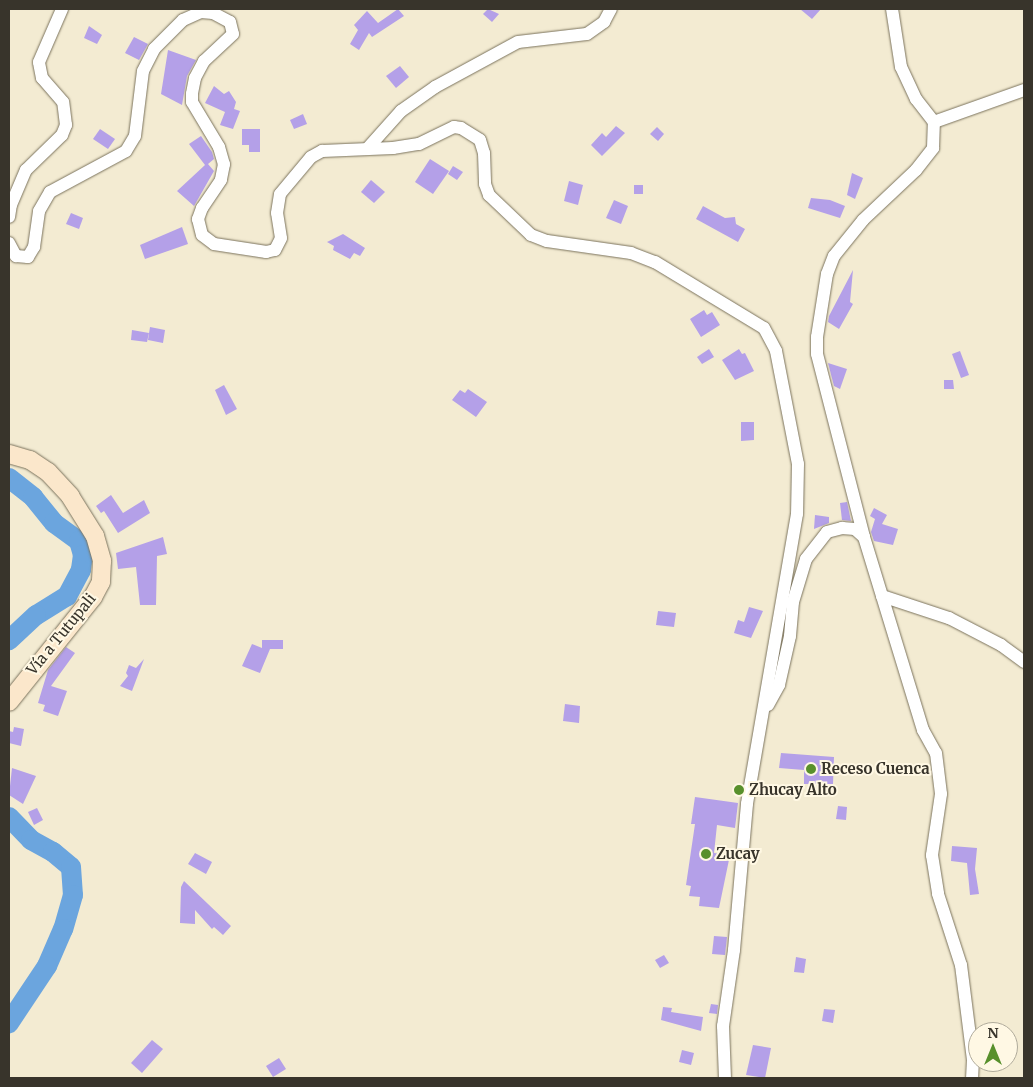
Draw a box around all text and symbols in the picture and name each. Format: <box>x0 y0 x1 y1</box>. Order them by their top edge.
street label: Vía a Tutupali <box>23 590 99 678</box>
place label: Receso Cuenca <box>821 760 930 778</box>
marker: Receso Cuenca <box>805 763 817 775</box>
place label: Zhucay Alto <box>749 781 837 799</box>
marker: Zhucay Alto <box>733 784 745 796</box>
place label: Zucay <box>716 845 760 863</box>
marker: Zucay <box>700 848 712 860</box>
north arrow <box>968 1022 1018 1072</box>
text: N <box>987 1024 999 1042</box>

